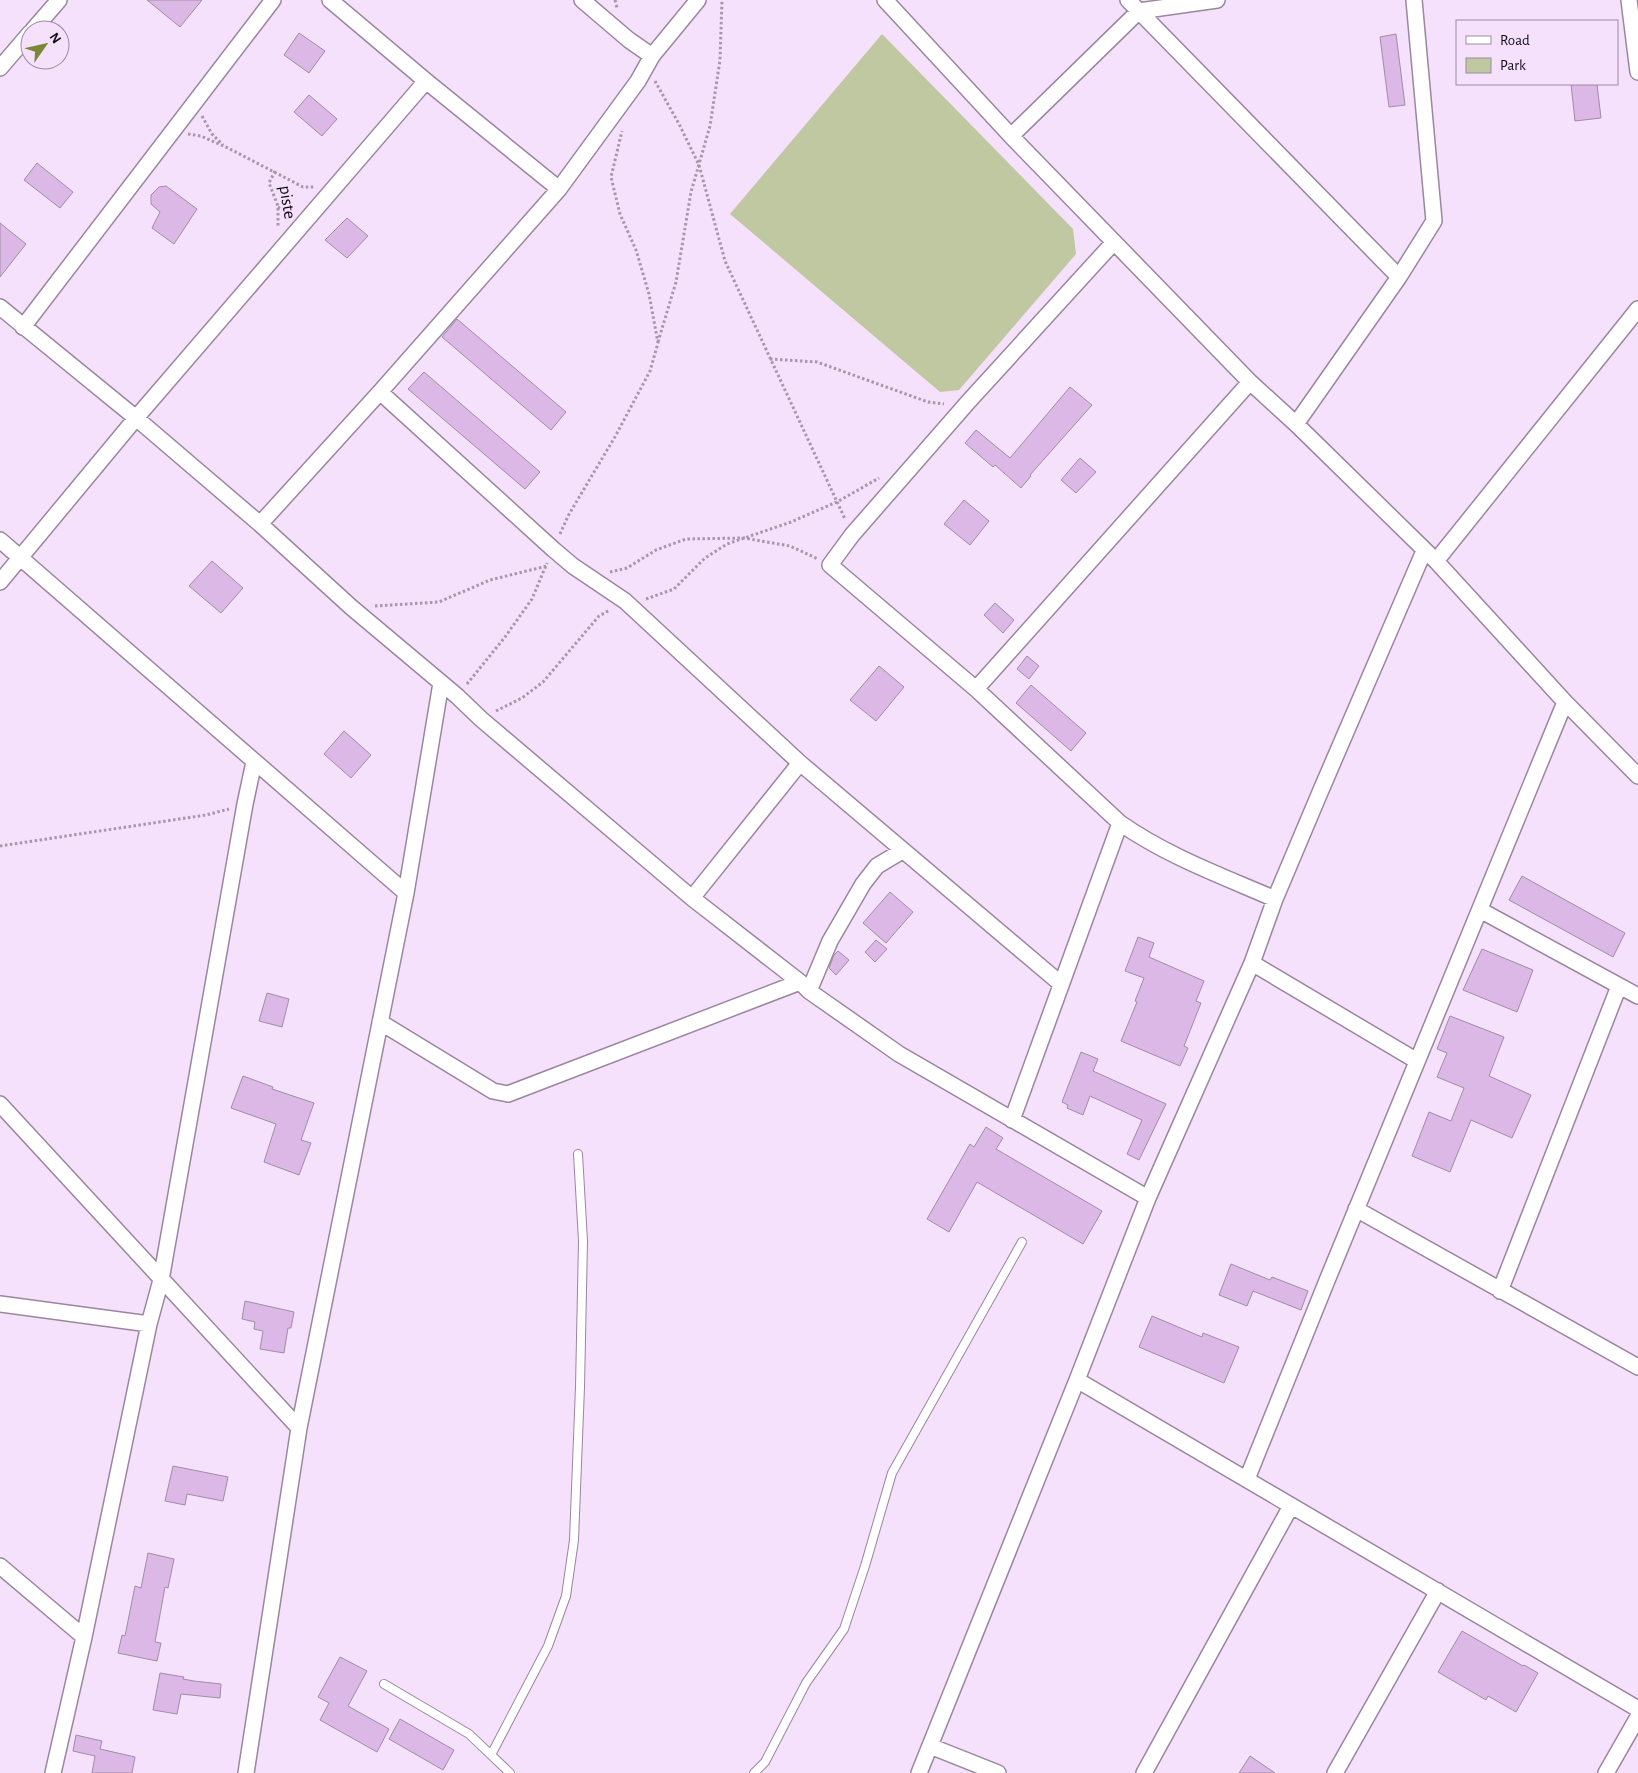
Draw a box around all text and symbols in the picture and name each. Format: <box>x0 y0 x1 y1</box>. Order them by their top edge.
north arrow <box>20 20 70 70</box>
legend <box>1456 20 1618 85</box>
text: N <box>46 30 63 46</box>
text: Road <box>1500 33 1530 48</box>
text: Park <box>1500 58 1526 73</box>
street label: piste <box>275 184 299 220</box>

